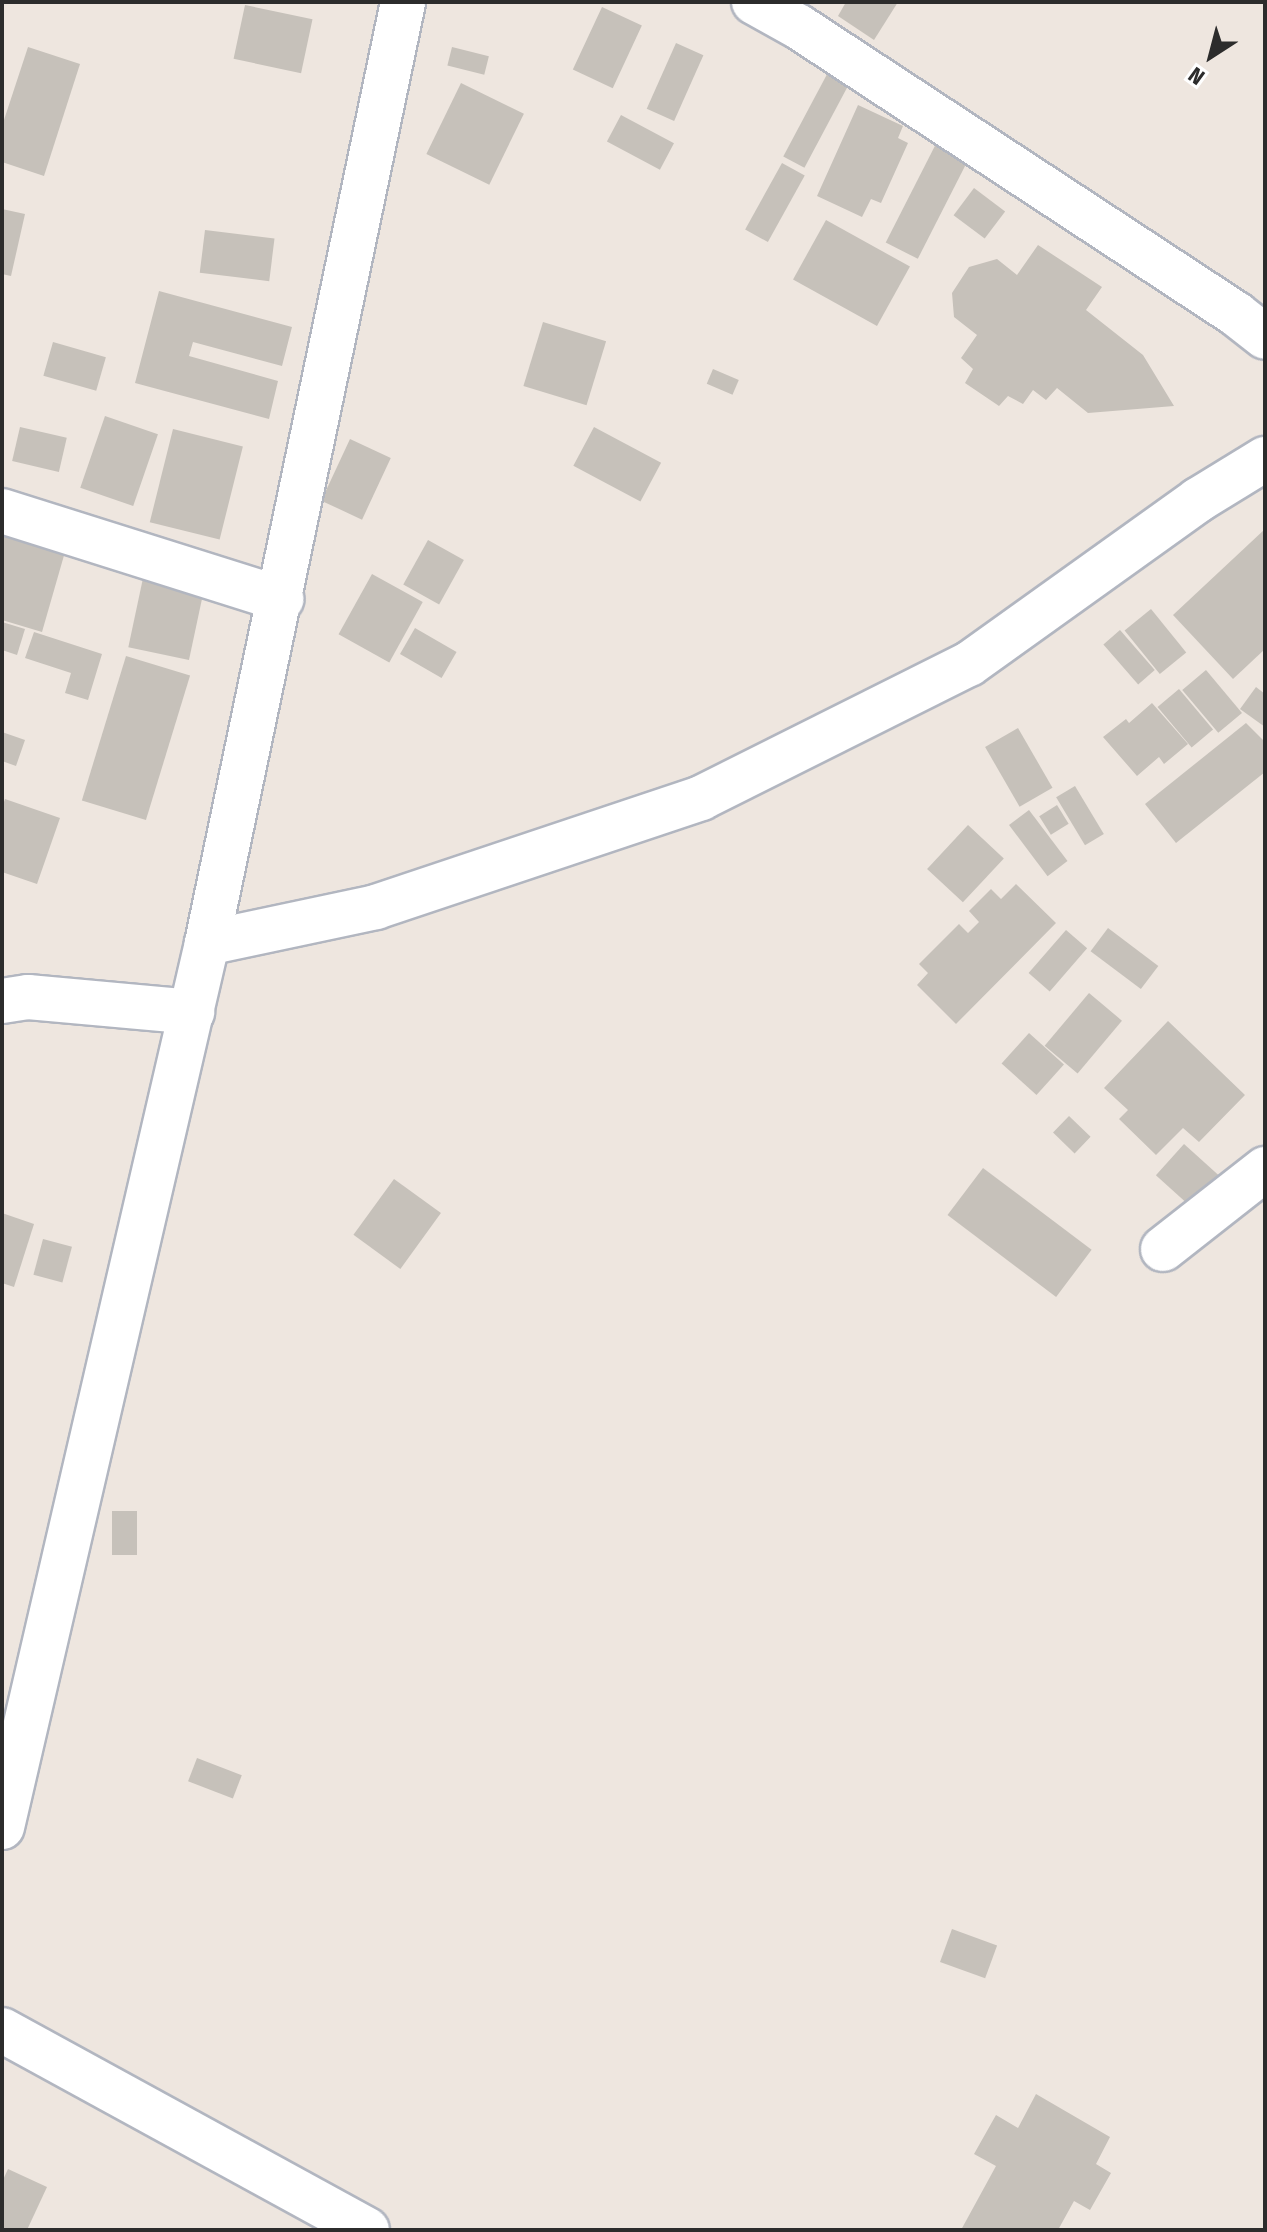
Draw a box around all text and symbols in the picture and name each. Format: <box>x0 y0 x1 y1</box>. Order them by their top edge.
north arrow <box>1171 16 1251 96</box>
text: N <box>1183 61 1210 91</box>

